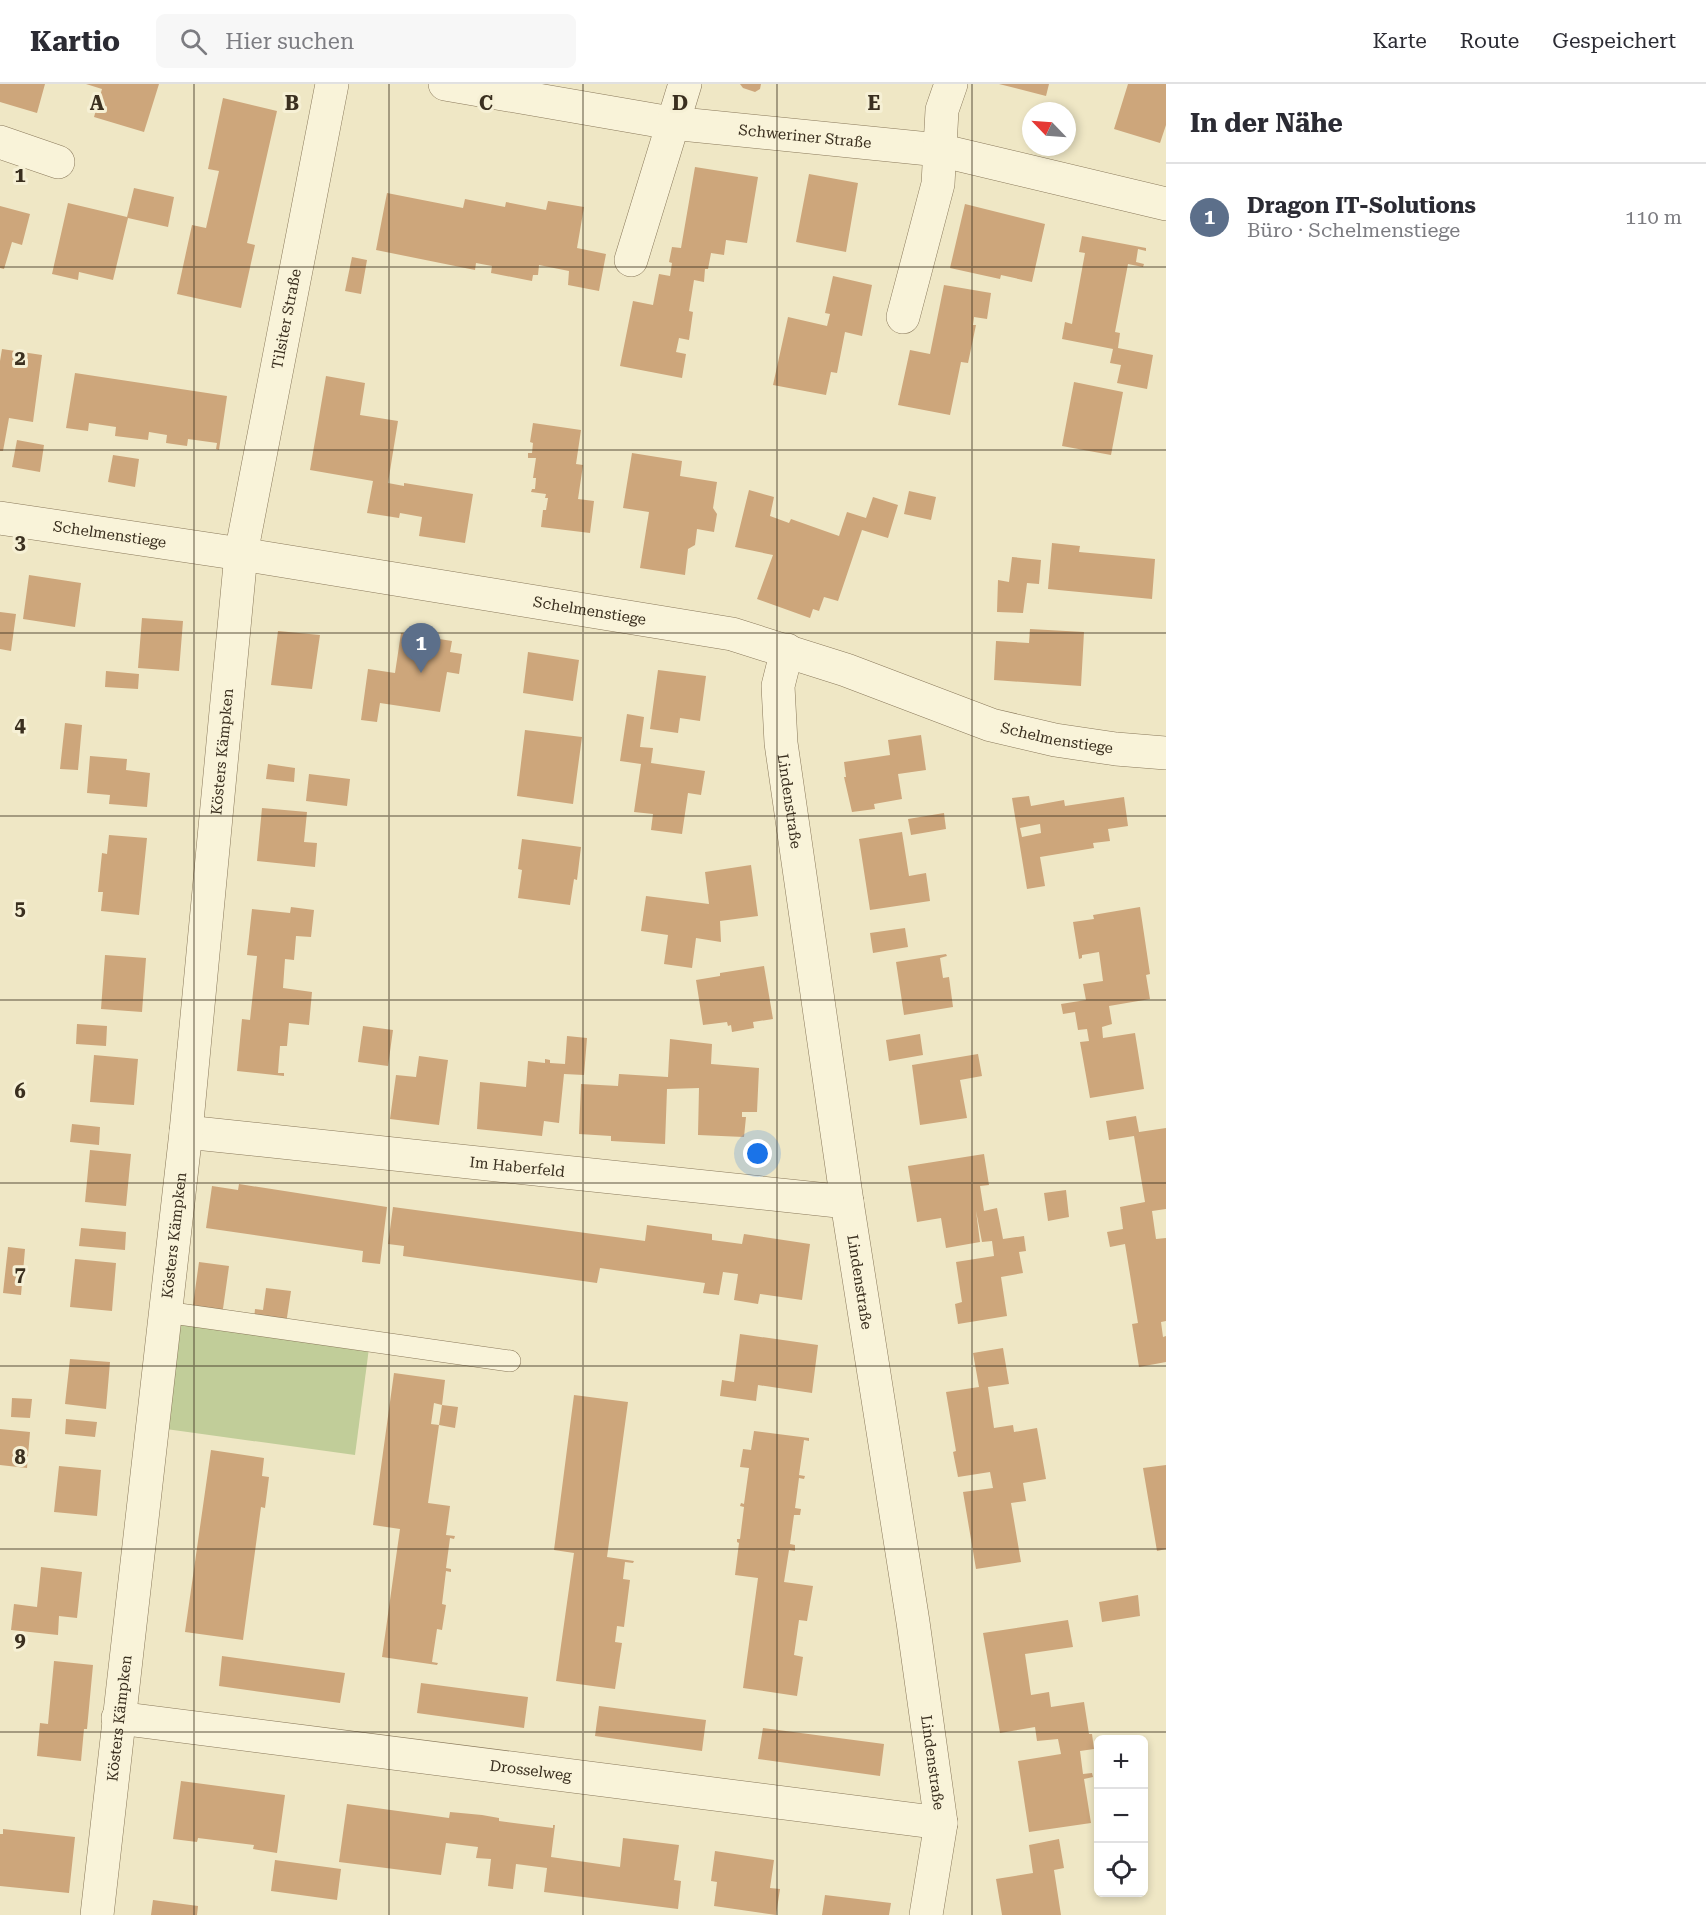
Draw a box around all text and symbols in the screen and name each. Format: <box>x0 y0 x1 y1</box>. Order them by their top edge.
search box <box>156 14 576 68</box>
text: Kartio <box>30 25 120 58</box>
icon: search <box>177 25 210 58</box>
text: Hier suchen <box>225 29 354 54</box>
text: Karte <box>1372 29 1427 53</box>
text: Route <box>1460 29 1519 53</box>
text: Gespeichert <box>1552 29 1676 53</box>
text: A <box>90 91 105 115</box>
text: B <box>285 91 299 115</box>
text: C <box>479 91 493 115</box>
text: D <box>672 91 688 115</box>
text: E <box>868 91 881 115</box>
north arrow <box>1022 102 1076 156</box>
text: In der Nähe <box>1190 108 1343 138</box>
street label: Schweriner Straße <box>738 121 872 152</box>
text: 1 <box>14 163 26 187</box>
text: Dragon IT-Solutions <box>1247 193 1476 218</box>
text: 1 <box>1204 205 1215 229</box>
text: 110 m <box>1625 205 1682 229</box>
text: Büro · Schelmenstiege <box>1247 218 1460 242</box>
street label: Tilsiter Straße <box>268 267 305 371</box>
text: 2 <box>14 346 26 370</box>
street label: Schelmenstiege <box>52 517 168 552</box>
text: 3 <box>14 530 26 554</box>
street label: Schelmenstiege <box>532 593 648 629</box>
pin: 1 <box>402 624 440 673</box>
street label: Kösters Kämpken <box>207 687 237 816</box>
text: 4 <box>14 713 26 737</box>
street label: Schelmenstiege <box>999 719 1114 757</box>
street label: Lindenstraße <box>774 752 805 850</box>
text: 5 <box>14 896 26 920</box>
text: 6 <box>14 1079 26 1103</box>
your location <box>743 1139 772 1168</box>
street label: Im Haberfeld <box>469 1153 566 1181</box>
street label: Kösters Kämpken <box>158 1171 190 1300</box>
street label: Lindenstraße <box>843 1233 876 1331</box>
text: 7 <box>14 1262 26 1286</box>
text: 8 <box>14 1445 26 1469</box>
text: 9 <box>14 1628 26 1652</box>
street label: Kösters Kämpken <box>103 1654 136 1782</box>
street label: Lindenstraße <box>917 1714 948 1811</box>
map controls <box>1094 1735 1148 1897</box>
button: + <box>1094 1735 1148 1789</box>
street label: Drosselweg <box>489 1756 573 1785</box>
button: − <box>1094 1789 1148 1843</box>
button: locate <box>1094 1843 1148 1897</box>

